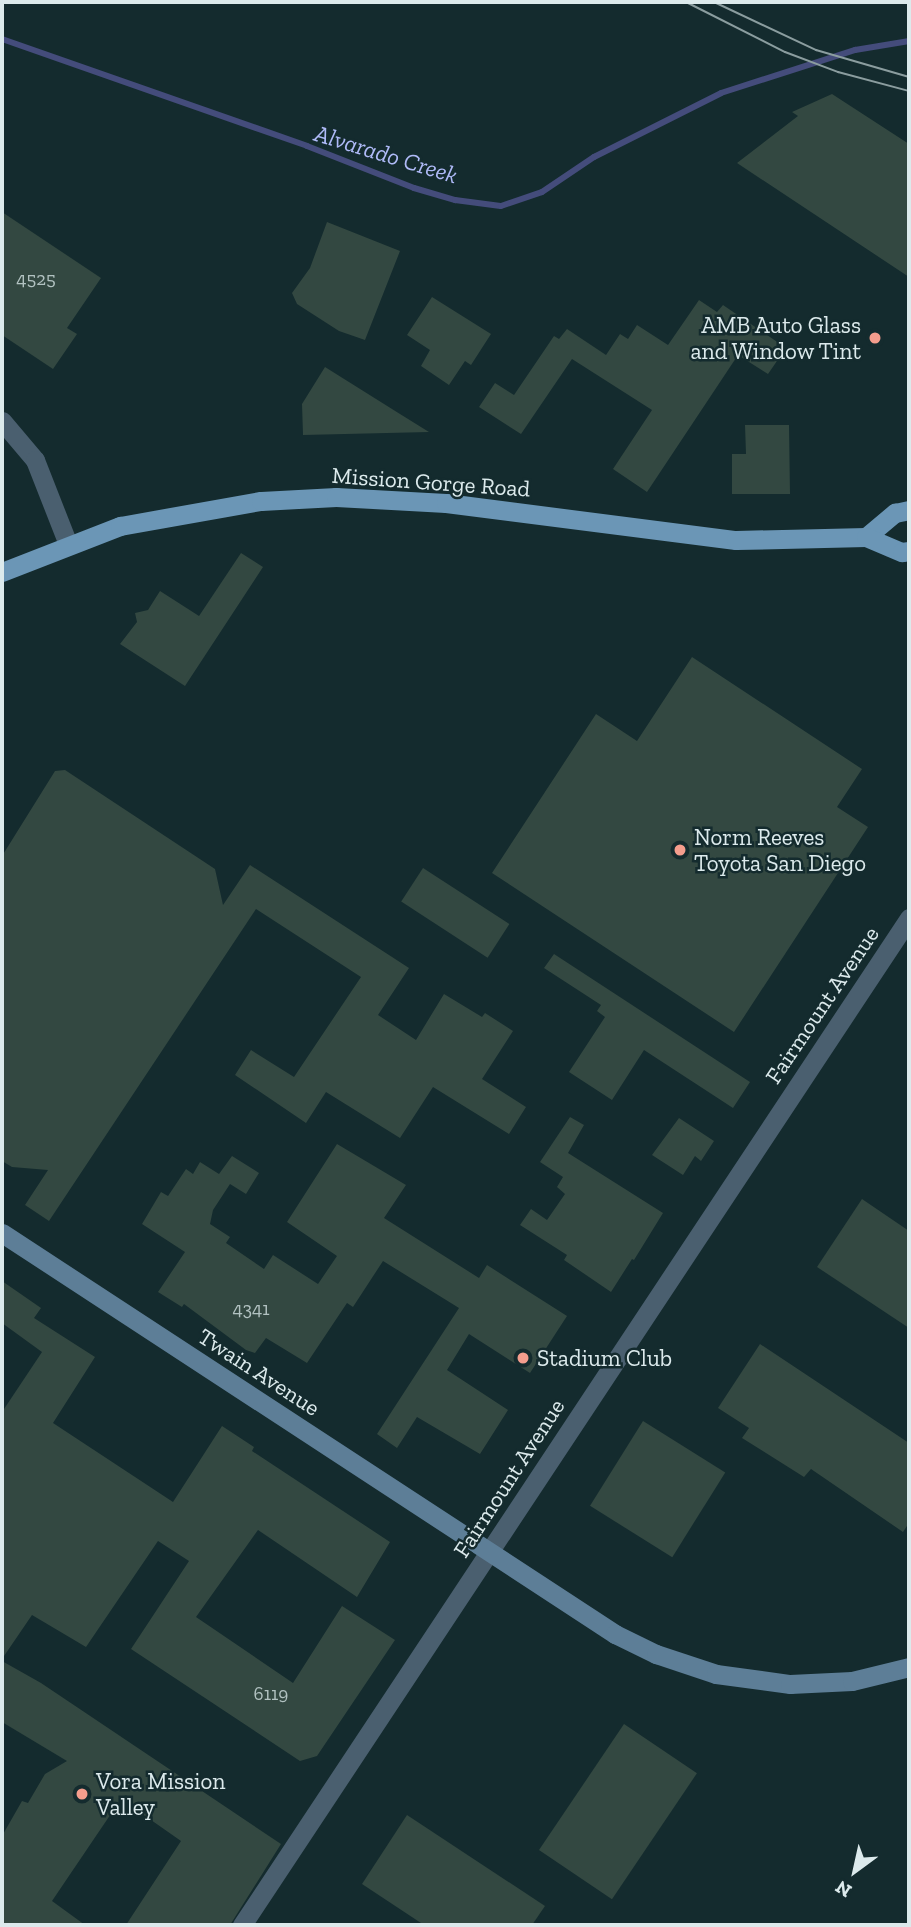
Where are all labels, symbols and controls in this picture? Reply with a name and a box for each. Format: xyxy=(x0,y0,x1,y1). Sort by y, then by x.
water label: Alvarado Creek xyxy=(311,119,461,189)
house number: 4525 xyxy=(16,268,56,290)
place label: AMB Auto Glass and Window Tint xyxy=(689,311,861,365)
marker: AMB Auto Glass and Window Tint xyxy=(867,330,883,346)
street label: Mission Gorge Road xyxy=(331,461,531,503)
place label: Norm Reeves Toyota San Diego xyxy=(694,823,866,877)
marker: Norm Reeves Toyota San Diego xyxy=(672,842,688,858)
street label: Fairmount Avenue xyxy=(759,921,885,1089)
house number: 4341 xyxy=(232,1298,270,1320)
street label: Twain Avenue xyxy=(193,1322,325,1422)
place label: Stadium Club xyxy=(537,1344,672,1372)
marker: Stadium Club xyxy=(515,1350,531,1366)
street label: Fairmount Avenue xyxy=(447,1393,571,1563)
house number: 6119 xyxy=(254,1683,288,1705)
place label: Vora Mission Valley xyxy=(96,1767,225,1821)
marker: Vora Mission Valley xyxy=(74,1786,90,1802)
north arrow xyxy=(820,1836,890,1906)
text: N xyxy=(831,1875,856,1903)

